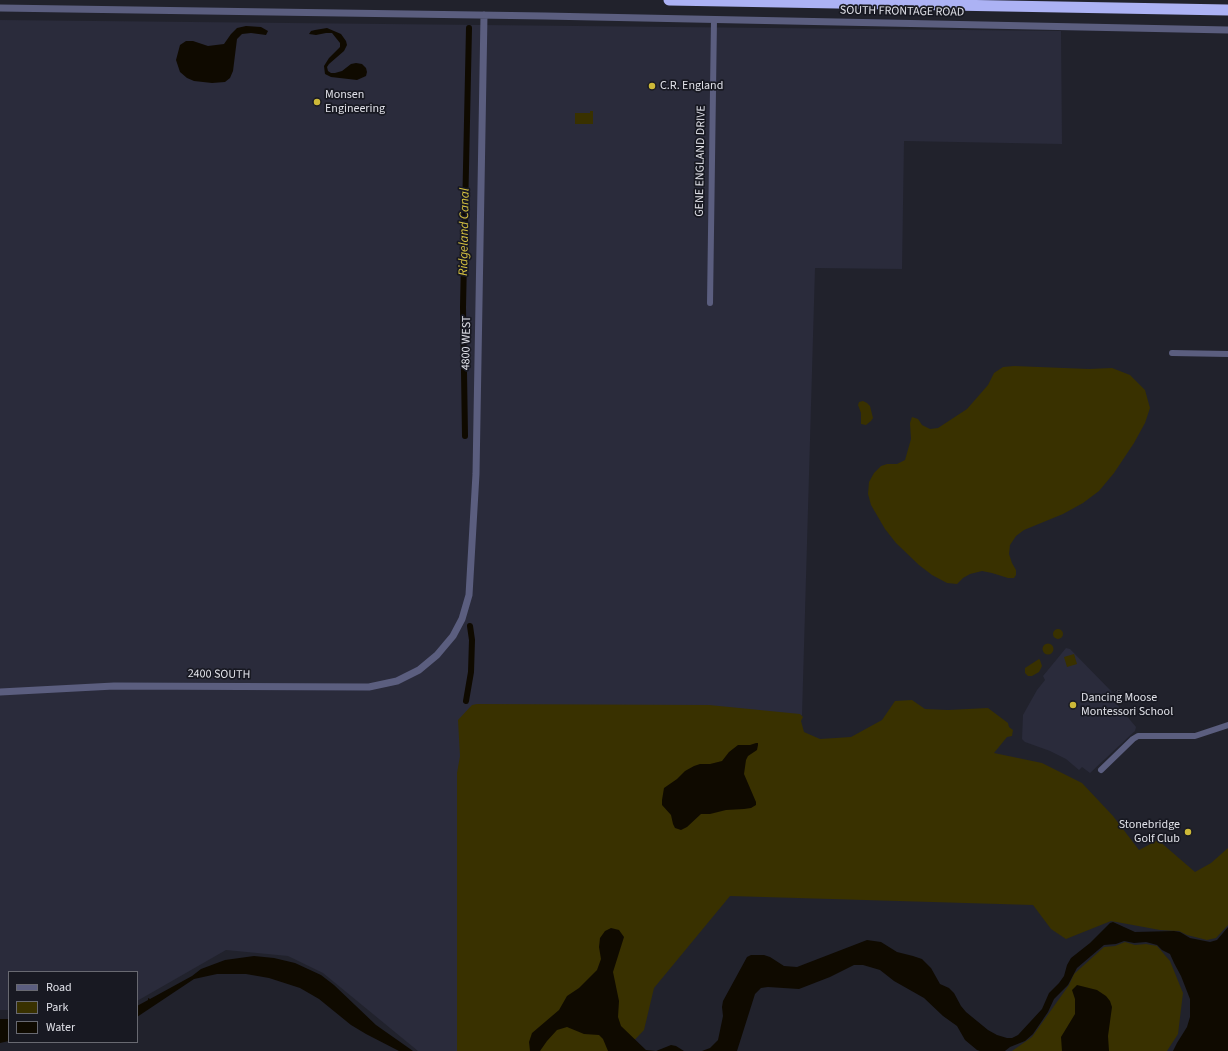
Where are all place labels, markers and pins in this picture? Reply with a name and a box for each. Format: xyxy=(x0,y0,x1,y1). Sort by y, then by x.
place label: C.R. England xyxy=(660,79,723,93)
marker: C.R. England xyxy=(647,81,657,91)
place label: Monsen Engineering xyxy=(325,88,385,116)
marker: Monsen Engineering xyxy=(312,97,322,107)
place label: Dancing Moose Montessori School xyxy=(1081,691,1173,719)
marker: Dancing Moose Montessori School xyxy=(1068,700,1078,710)
place label: Stonebridge Golf Club xyxy=(1119,818,1180,846)
marker: Stonebridge Golf Club xyxy=(1183,827,1193,837)

